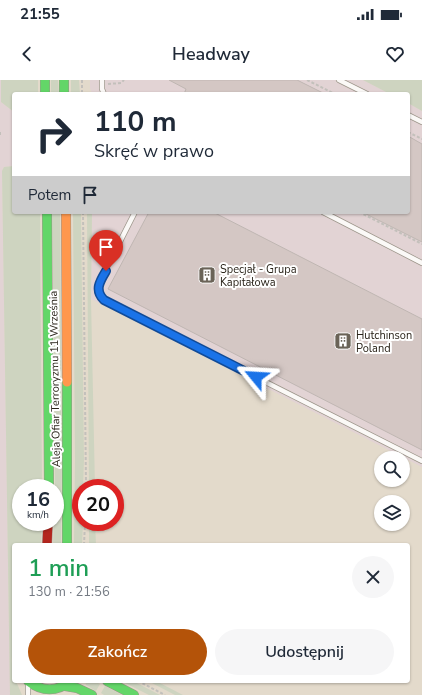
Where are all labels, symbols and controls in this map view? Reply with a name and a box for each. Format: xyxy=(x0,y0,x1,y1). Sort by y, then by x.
text: 21:55 xyxy=(20,4,60,24)
text: Headway xyxy=(172,42,250,66)
icon: back xyxy=(16,43,38,65)
icon: heart xyxy=(384,43,406,65)
text: 110 m xyxy=(94,103,177,141)
icon: right xyxy=(28,108,80,160)
text: Skręć w prawo xyxy=(94,139,214,163)
icon: arrive xyxy=(79,184,101,206)
text: Potem xyxy=(28,185,71,205)
pin xyxy=(89,230,123,271)
icon: arrive xyxy=(95,236,117,258)
place label: Specjał - Grupa Kapitałowa xyxy=(220,262,297,290)
building icon: Specjał - Grupa Kapitałowa xyxy=(197,265,217,285)
street label: Aleja Ofiar Terroryzmu 11 Września xyxy=(46,290,64,467)
place label: Hutchinson Poland xyxy=(356,328,412,356)
building icon: Hutchinson Poland xyxy=(333,331,353,351)
position arrow xyxy=(235,356,277,398)
map controls xyxy=(374,451,410,531)
button: search xyxy=(374,451,410,487)
speed limit sign: 20 xyxy=(72,479,124,531)
text: 16 xyxy=(26,486,50,513)
button: layers xyxy=(374,495,410,531)
text: km/h xyxy=(27,508,49,522)
text: 1 min xyxy=(28,552,89,584)
button: close xyxy=(352,556,394,598)
text: 130 m · 21:56 xyxy=(28,583,110,601)
button: Zakończ xyxy=(28,629,207,675)
button: Udostępnij xyxy=(215,629,394,675)

